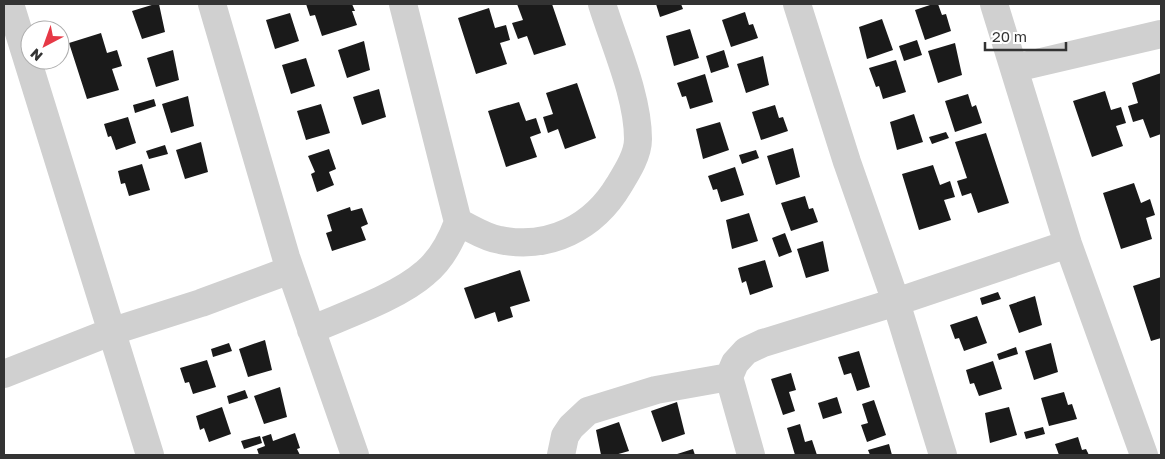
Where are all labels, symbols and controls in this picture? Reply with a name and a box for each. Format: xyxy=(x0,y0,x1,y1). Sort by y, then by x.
north arrow xyxy=(20,20,70,70)
scale bar xyxy=(985,20,1066,52)
text: 20 m xyxy=(992,27,1027,45)
text: N xyxy=(27,45,46,65)

